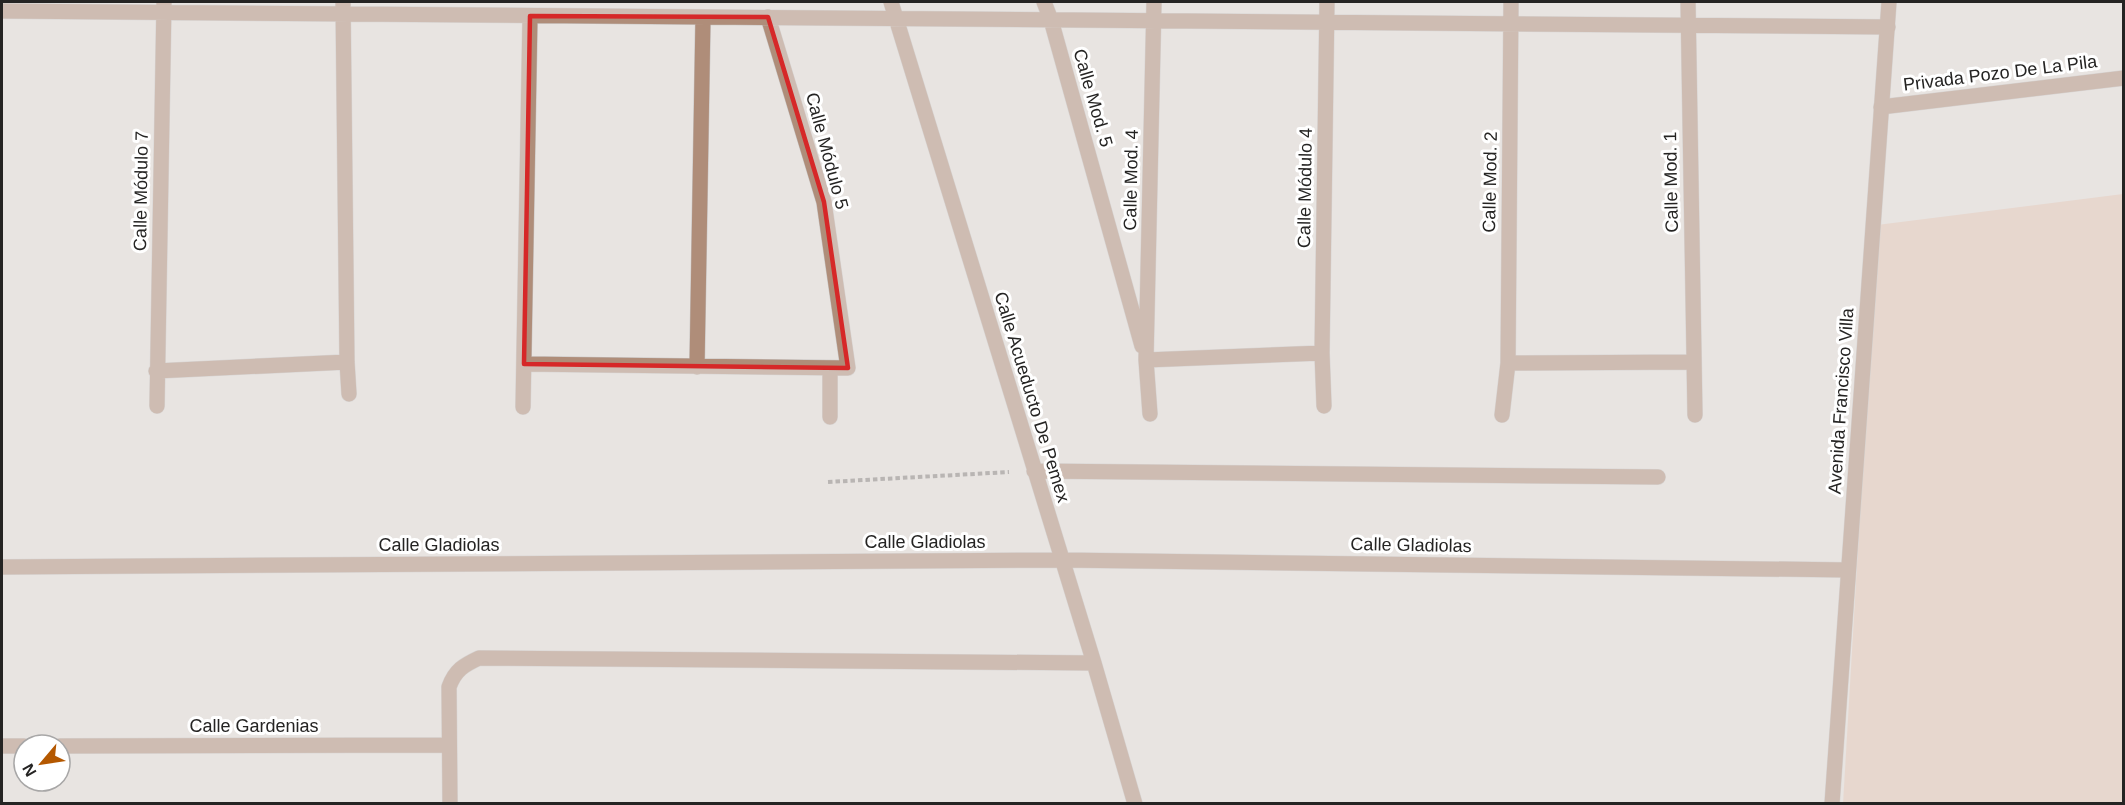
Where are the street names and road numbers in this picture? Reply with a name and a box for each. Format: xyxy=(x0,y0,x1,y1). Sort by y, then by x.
street label: Calle Mod. 5 xyxy=(1069,47,1117,149)
street label: Privada Pozo De La Pila xyxy=(1902,51,2099,95)
street label: Calle Módulo 5 xyxy=(802,90,852,212)
street label: Calle Módulo 4 xyxy=(1294,128,1316,248)
street label: Calle Mod. 4 xyxy=(1120,129,1142,231)
street label: Calle Módulo 7 xyxy=(130,131,152,251)
street label: Calle Mod. 2 xyxy=(1479,131,1501,233)
street label: Calle Mod. 1 xyxy=(1660,131,1682,233)
street label: Calle Acueducto De Pemex xyxy=(990,289,1074,505)
street label: Avenida Francisco Villa xyxy=(1825,306,1858,495)
street label: Calle Gladiolas xyxy=(864,532,986,552)
street label: Calle Gladiolas xyxy=(1350,534,1472,556)
street label: Calle Gladiolas xyxy=(378,535,500,555)
street label: Calle Gardenias xyxy=(189,716,319,736)

